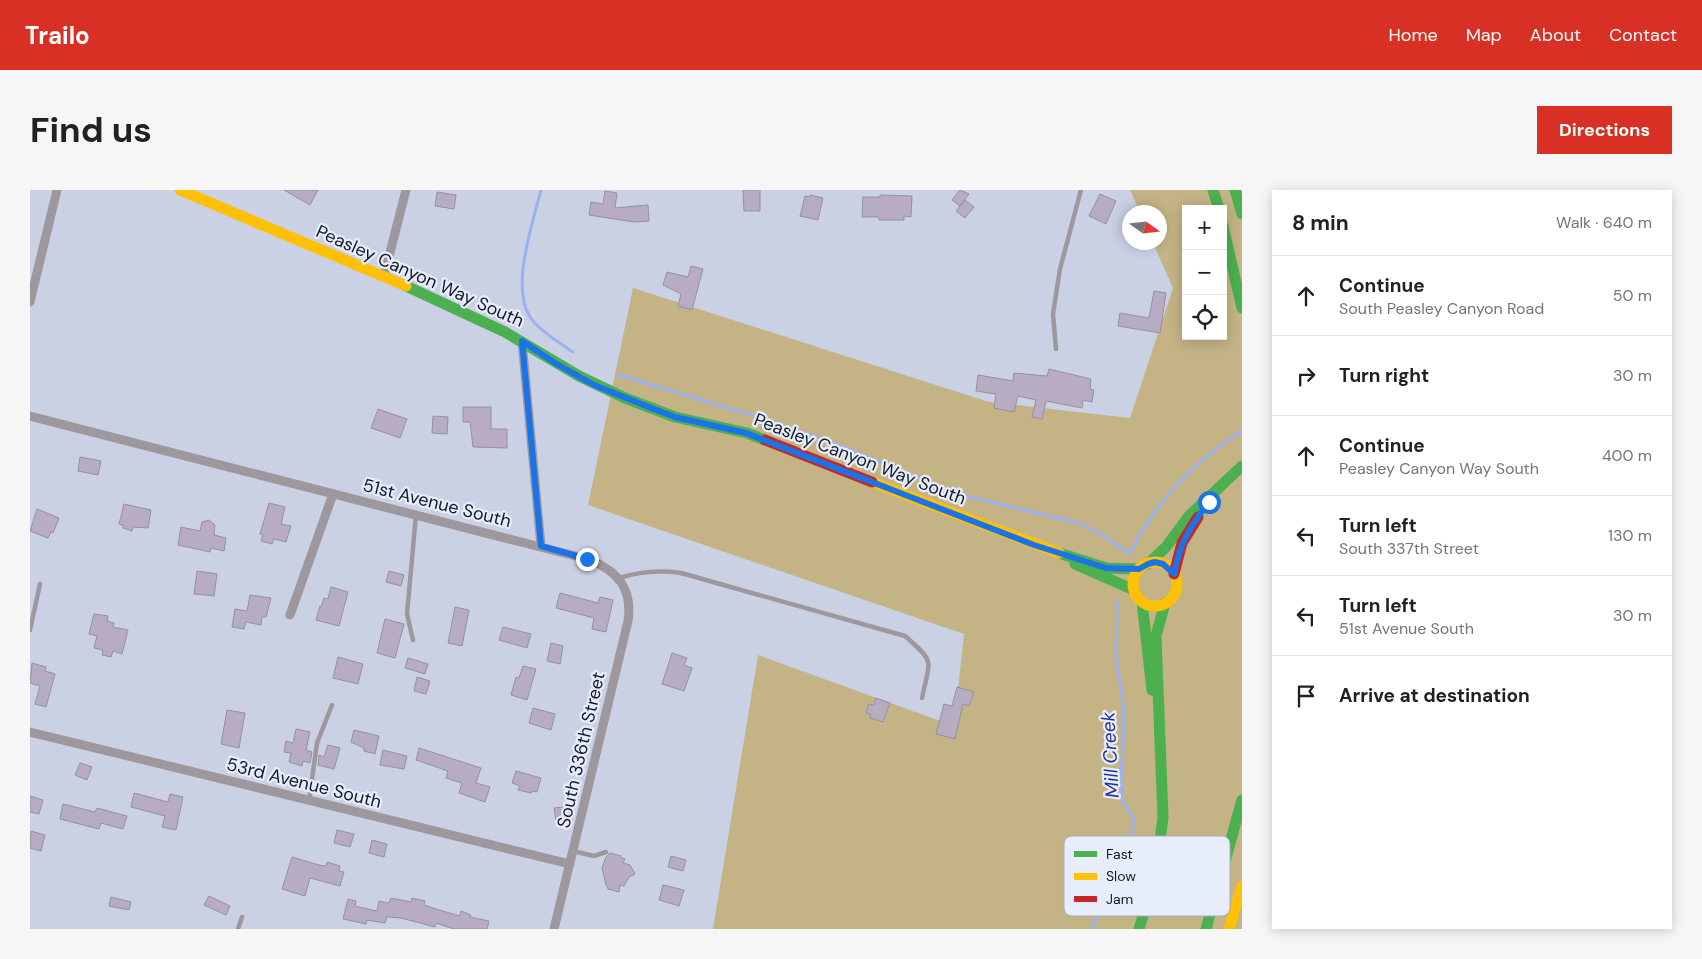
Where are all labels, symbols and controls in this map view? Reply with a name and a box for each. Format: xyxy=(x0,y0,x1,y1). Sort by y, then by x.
text: Trailo xyxy=(25,20,90,51)
text: Home xyxy=(1388,23,1438,47)
text: Map xyxy=(1466,23,1502,47)
text: About xyxy=(1530,23,1581,47)
text: Contact xyxy=(1609,23,1677,47)
button: Directions xyxy=(1537,106,1672,154)
text: Find us xyxy=(30,107,152,153)
north arrow xyxy=(1122,205,1167,250)
map controls xyxy=(1182,205,1227,340)
button: + xyxy=(1182,205,1227,250)
text: 8 min xyxy=(1292,209,1349,237)
text: Walk · 640 m xyxy=(1556,212,1652,233)
street label: Peasley Canyon Way South xyxy=(312,219,528,333)
button: − xyxy=(1182,250,1227,295)
text: Continue xyxy=(1339,273,1425,298)
icon: ahead xyxy=(1292,282,1320,310)
text: 50 m xyxy=(1613,285,1652,306)
button: locate xyxy=(1182,295,1227,340)
text: South Peasley Canyon Road xyxy=(1339,298,1544,319)
icon: right xyxy=(1292,362,1320,390)
text: Turn right xyxy=(1339,363,1429,388)
text: 30 m xyxy=(1613,365,1652,386)
street label: Peasley Canyon Way South xyxy=(751,407,969,511)
text: Continue xyxy=(1339,433,1425,458)
icon: ahead xyxy=(1292,442,1320,470)
text: 400 m xyxy=(1602,445,1652,466)
text: Peasley Canyon Way South xyxy=(1339,458,1539,479)
street label: 51st Avenue South xyxy=(360,473,514,533)
route start xyxy=(1198,491,1221,514)
text: Turn left xyxy=(1339,513,1417,538)
icon: left xyxy=(1292,522,1320,550)
text: 130 m xyxy=(1608,525,1652,546)
text: South 337th Street xyxy=(1339,538,1479,559)
route end xyxy=(576,548,599,571)
text: Turn left xyxy=(1339,593,1417,618)
icon: left xyxy=(1292,602,1320,630)
text: 30 m xyxy=(1613,605,1652,626)
text: 51st Avenue South xyxy=(1339,618,1474,639)
street label: South 336th Street xyxy=(551,670,611,830)
icon: arrive xyxy=(1292,682,1320,710)
text: Arrive at destination xyxy=(1339,683,1530,708)
water label: Mill Creek xyxy=(1095,711,1125,799)
street label: 53rd Avenue South xyxy=(224,752,384,814)
legend xyxy=(1064,836,1230,916)
text: Fast xyxy=(1106,845,1133,863)
text: Slow xyxy=(1106,867,1136,885)
text: Jam xyxy=(1106,890,1133,908)

